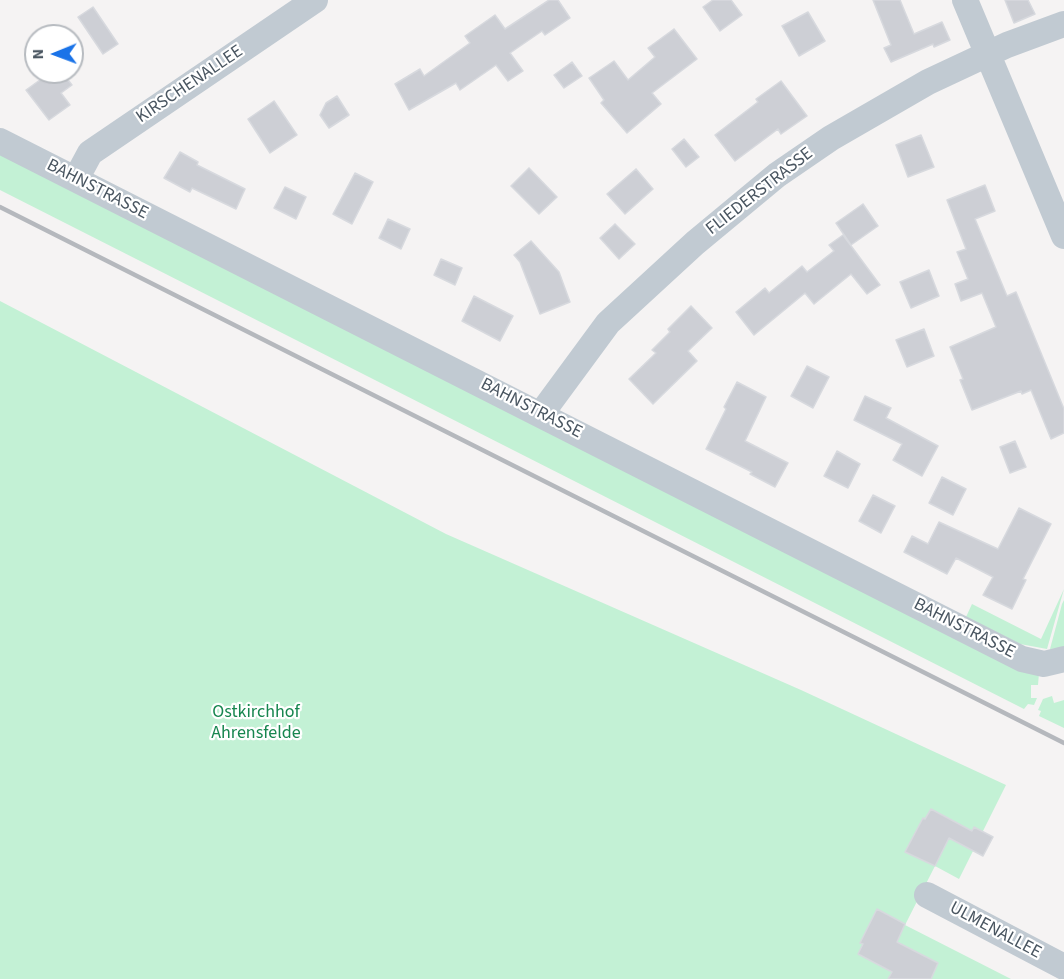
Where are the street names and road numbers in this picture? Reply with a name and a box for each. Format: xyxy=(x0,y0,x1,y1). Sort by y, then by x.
street label: KIRSCHENALLEE xyxy=(132,41,248,129)
street label: FLIEDERSTRASSE xyxy=(702,144,818,240)
street label: BAHNSTRASSE xyxy=(43,155,151,225)
street label: BAHNSTRASSE xyxy=(477,374,585,444)
street label: BAHNSTRASSE xyxy=(910,594,1018,664)
street label: ULMENALLEE xyxy=(945,898,1045,964)

